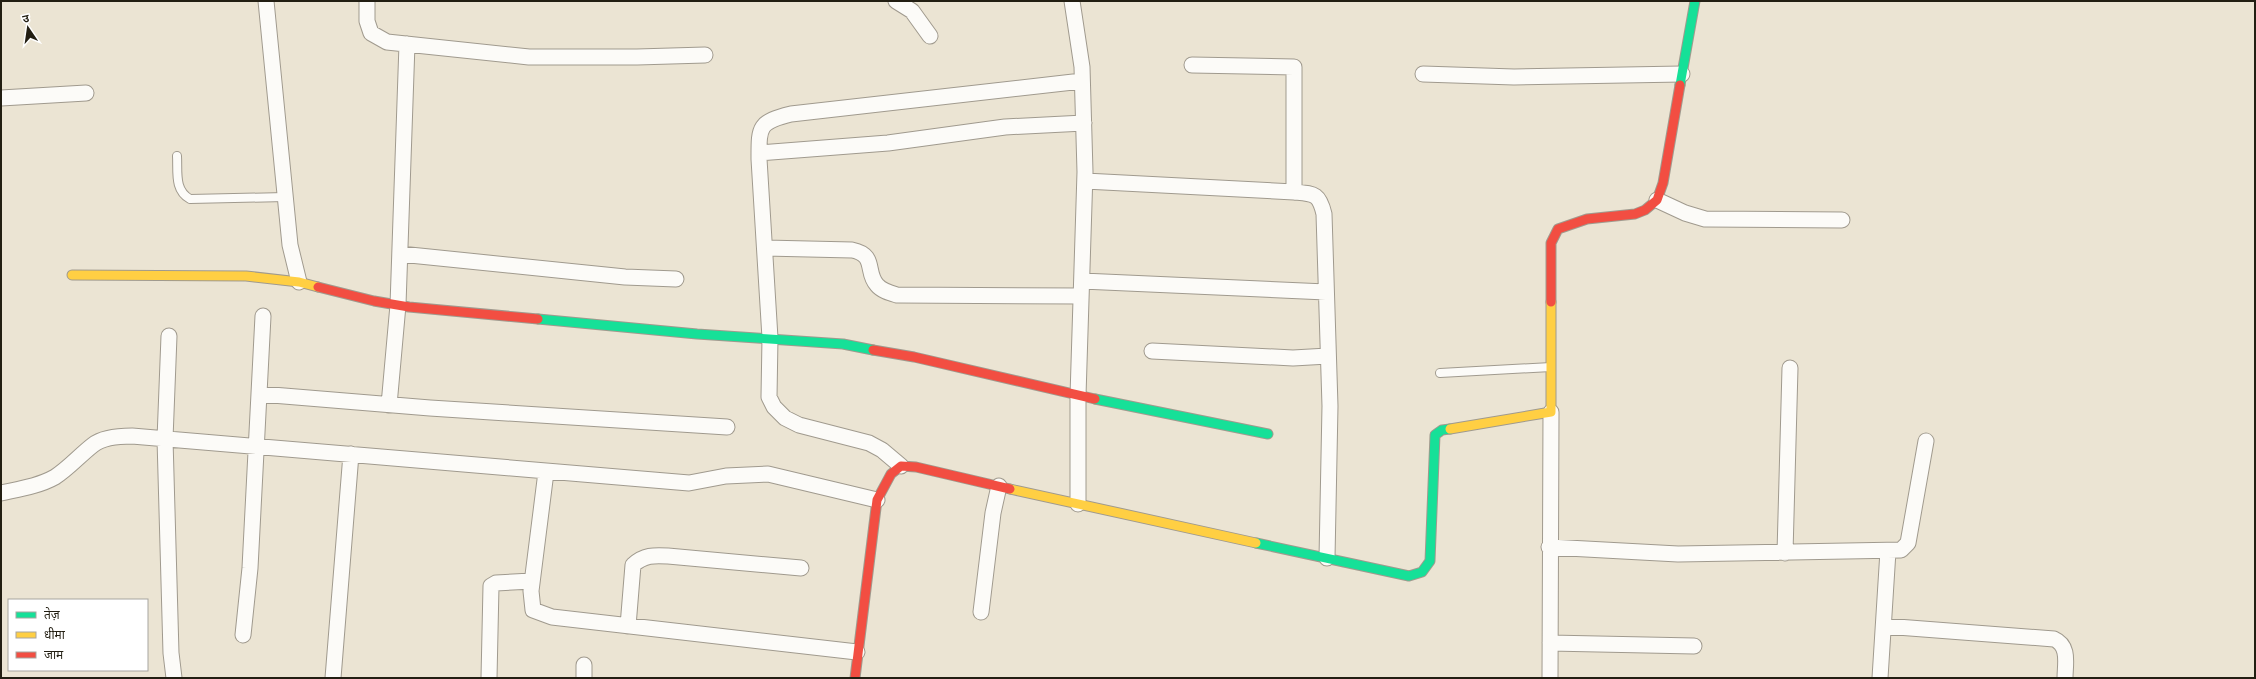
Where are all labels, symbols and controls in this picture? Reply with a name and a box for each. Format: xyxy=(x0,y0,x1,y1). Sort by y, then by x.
north arrow xyxy=(8,8,48,48)
text: उ xyxy=(21,11,31,25)
legend xyxy=(8,599,148,671)
text: तेज़ xyxy=(44,607,61,621)
text: धीमा xyxy=(44,627,66,641)
text: जाम xyxy=(44,647,64,661)

